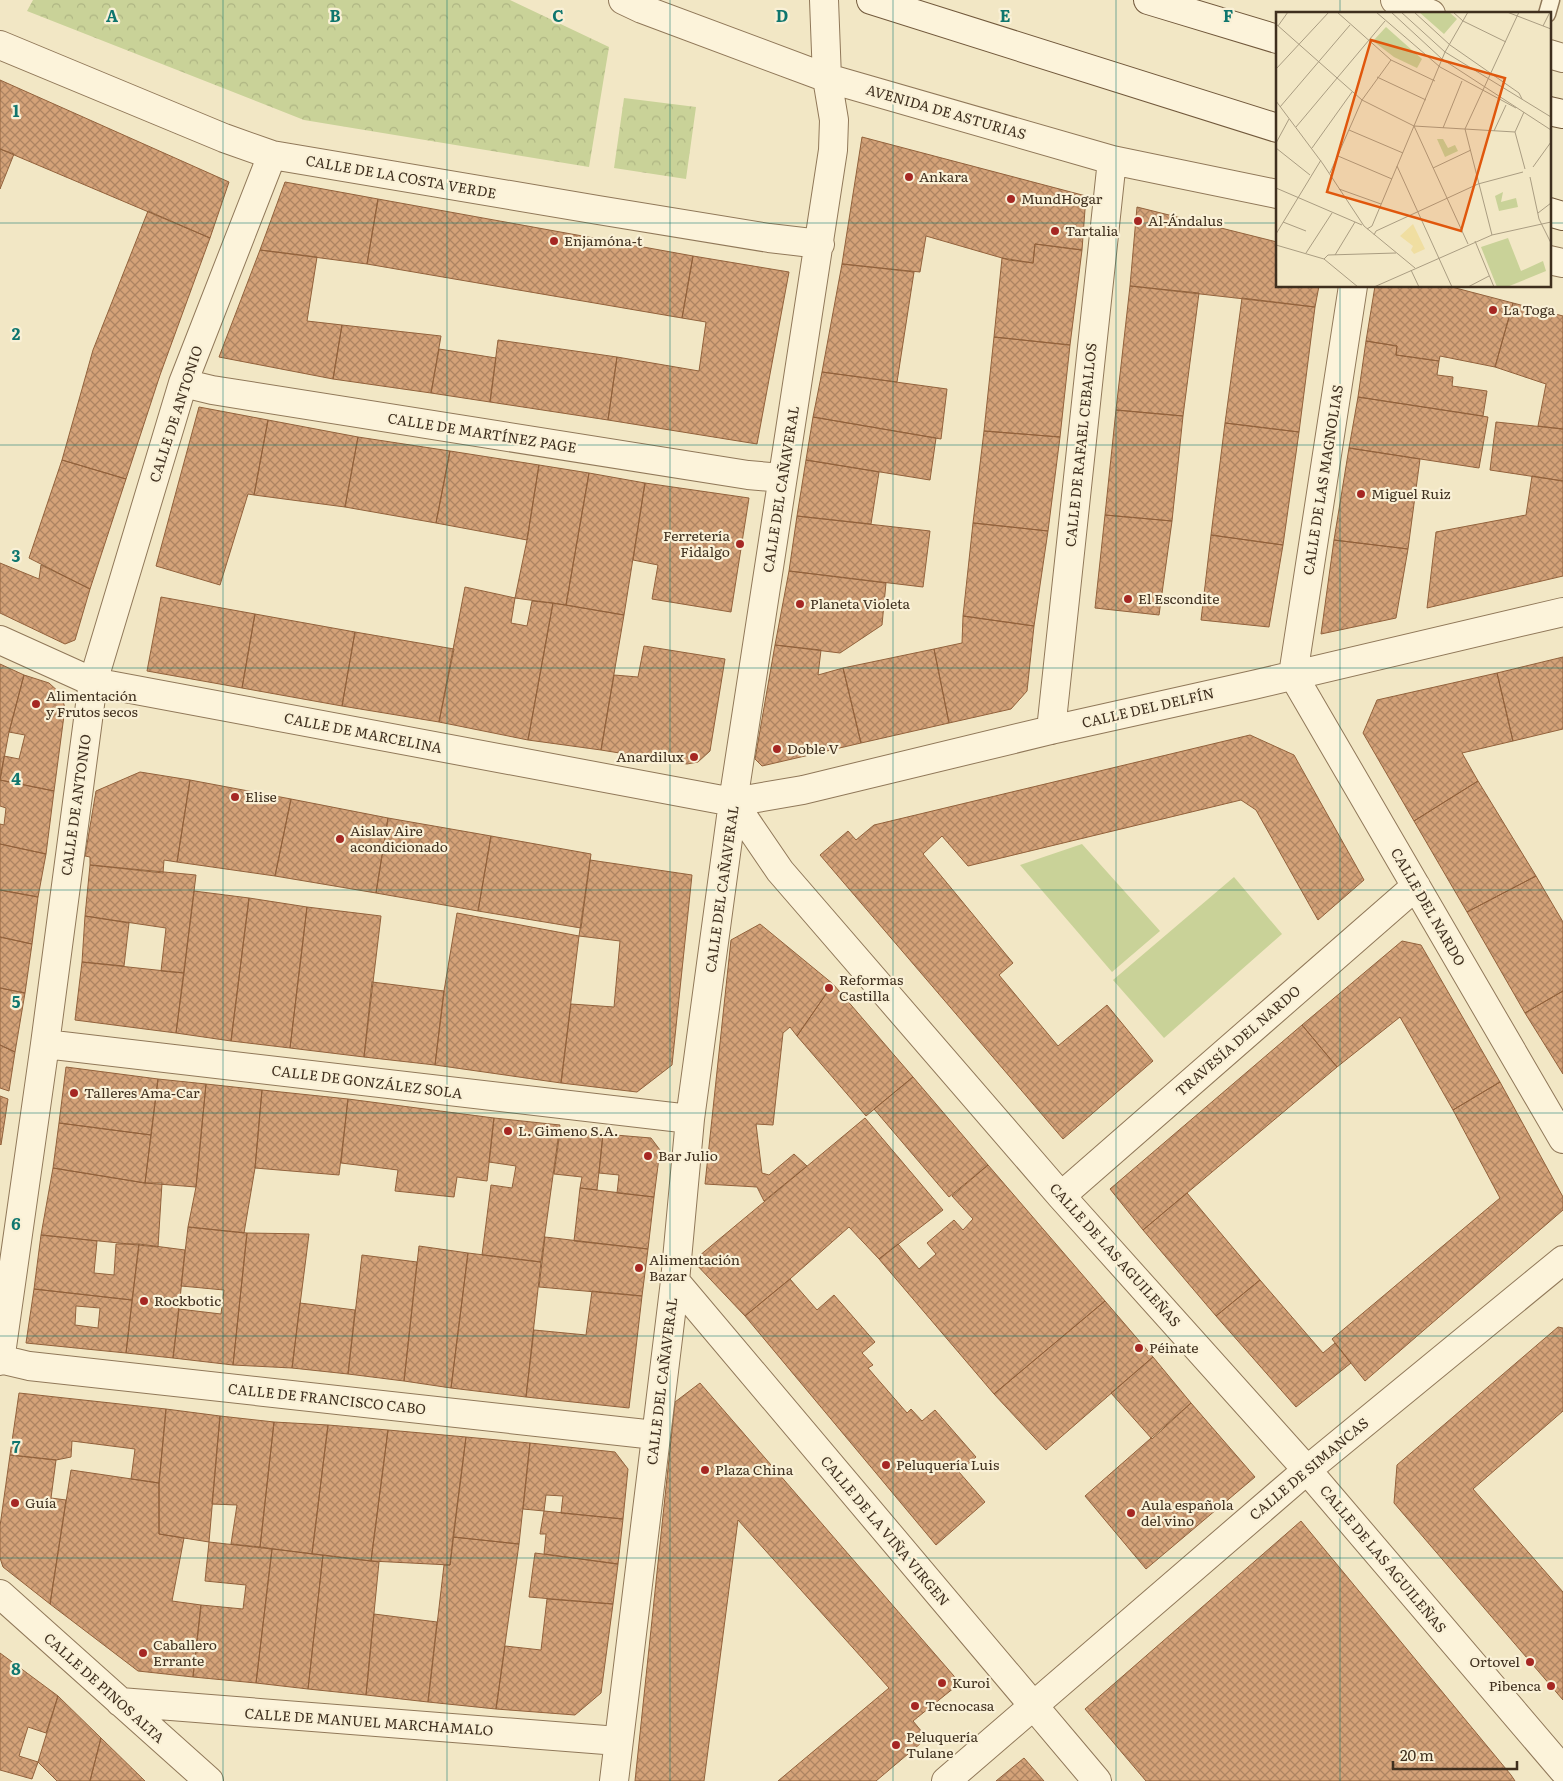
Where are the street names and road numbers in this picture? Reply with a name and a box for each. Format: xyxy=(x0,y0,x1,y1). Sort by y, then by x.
street label: AVENIDA DE ASTURIAS xyxy=(864,79,1029,143)
street label: CALLE DE LA COSTA VERDE xyxy=(304,149,498,203)
street label: CALLE DE RAFAEL CEBALLOS xyxy=(1059,342,1101,548)
street label: CALLE DE ANTONIO xyxy=(143,343,207,485)
street label: CALLE DE LAS MAGNOLIAS xyxy=(1297,383,1347,576)
street label: CALLE DEL CAÑAVERAL xyxy=(757,404,803,574)
street label: CALLE DE MARTÍNEZ PAGE xyxy=(386,407,578,457)
street label: CALLE DEL DELFÍN xyxy=(1080,682,1216,732)
street label: CALLE DE MARCELINA xyxy=(283,707,445,757)
street label: CALLE DE ANTONIO xyxy=(55,733,95,877)
street label: CALLE DEL CAÑAVERAL xyxy=(699,804,743,974)
street label: CALLE DEL NARDO xyxy=(1387,844,1471,969)
street label: TRAVESÍA DEL NARDO xyxy=(1170,980,1304,1100)
street label: CALLE DE GONZÁLEZ SOLA xyxy=(271,1059,464,1103)
street label: CALLE DE LAS AGUILEÑAS xyxy=(1046,1178,1186,1331)
street label: CALLE DEL CAÑAVERAL xyxy=(641,1296,681,1466)
street label: CALLE DE FRANCISCO CABO xyxy=(227,1378,427,1418)
street label: CALLE DE SIMANCAS xyxy=(1244,1412,1372,1524)
street label: CALLE DE LA VIÑA VIRGEN xyxy=(817,1451,955,1610)
street label: CALLE DE LAS AGUILEÑAS xyxy=(1316,1480,1452,1637)
street label: CALLE DE PINOS ALTA xyxy=(40,1628,170,1747)
street label: CALLE DE MANUEL MARCHAMALO xyxy=(244,1702,494,1740)

